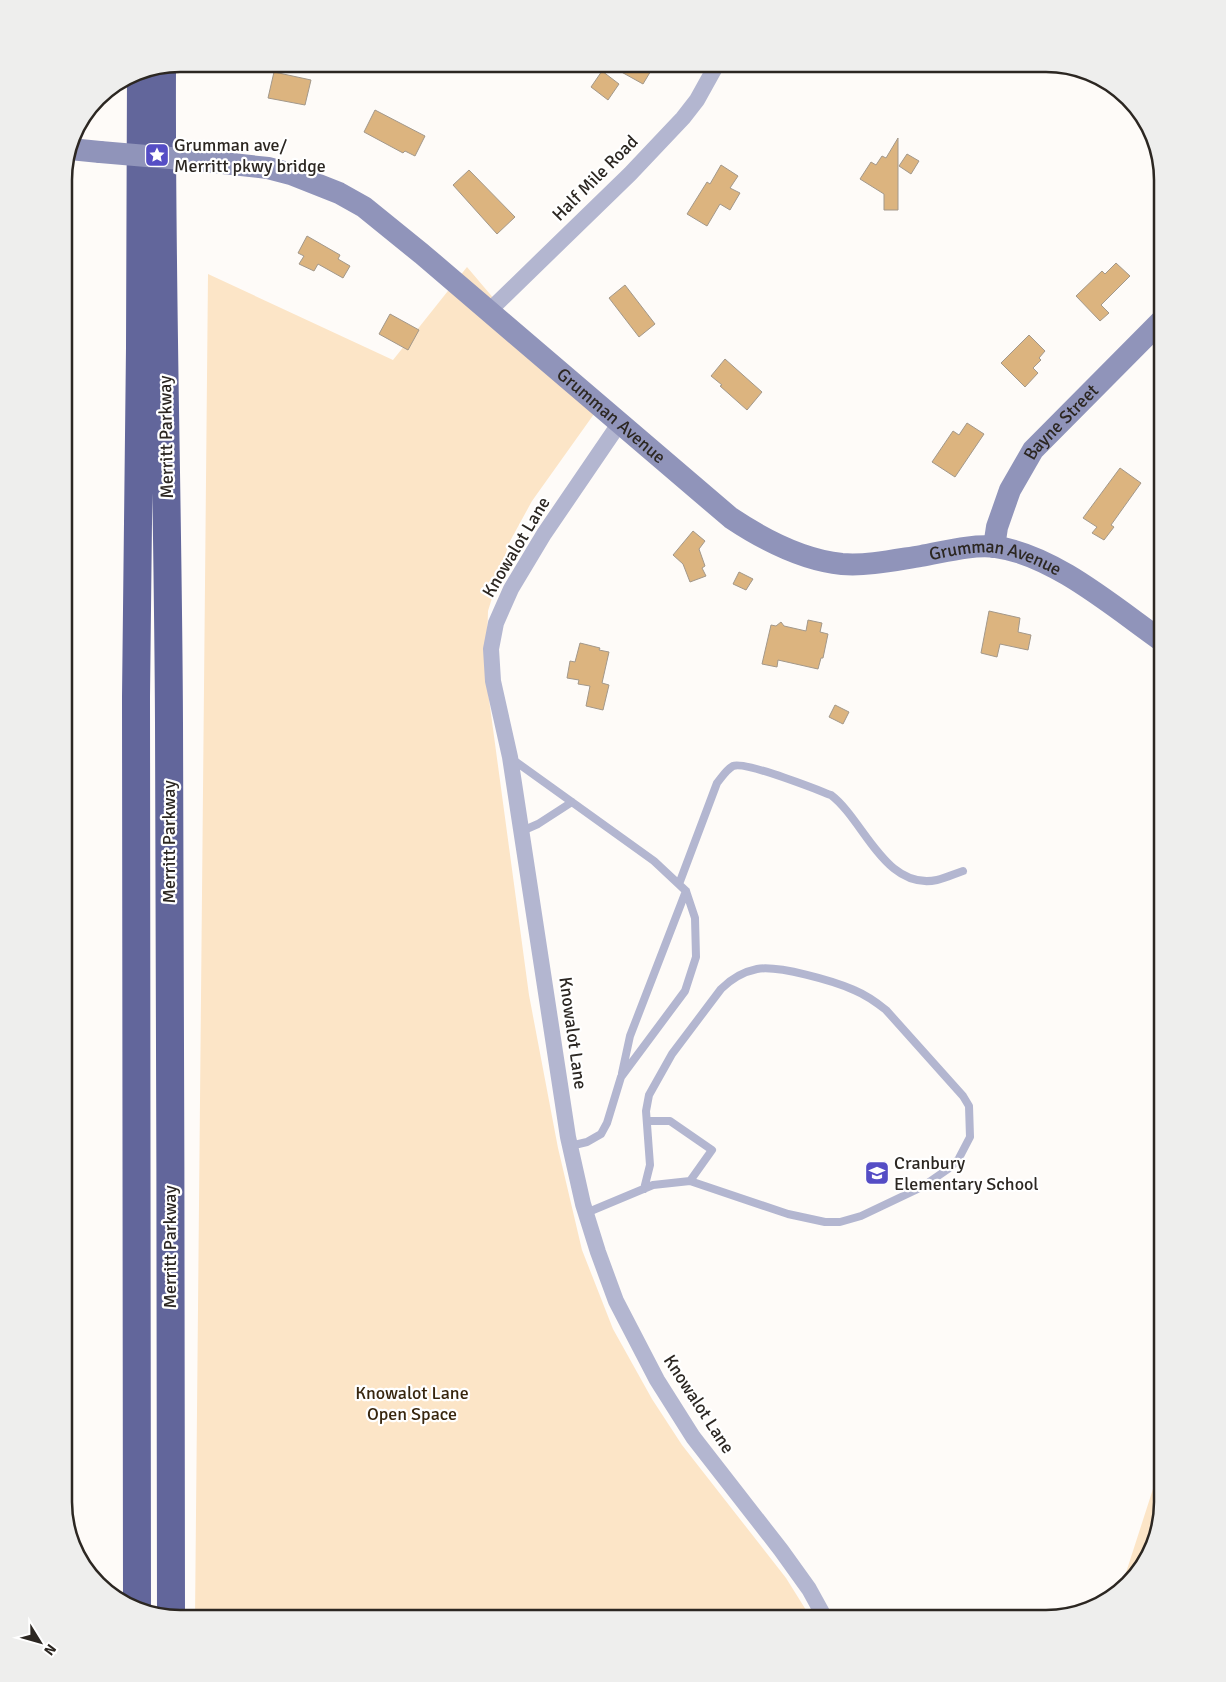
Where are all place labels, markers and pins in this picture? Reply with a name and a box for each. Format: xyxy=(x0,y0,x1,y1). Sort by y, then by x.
place label: Grumman ave/ Merritt pkwy bridge xyxy=(174,134,326,177)
place icon: Grumman ave/ Merritt pkwy bridge xyxy=(144,142,170,168)
place label: Cranbury Elementary School xyxy=(894,1152,1039,1195)
school or university icon: Cranbury Elementary School xyxy=(864,1160,890,1186)

